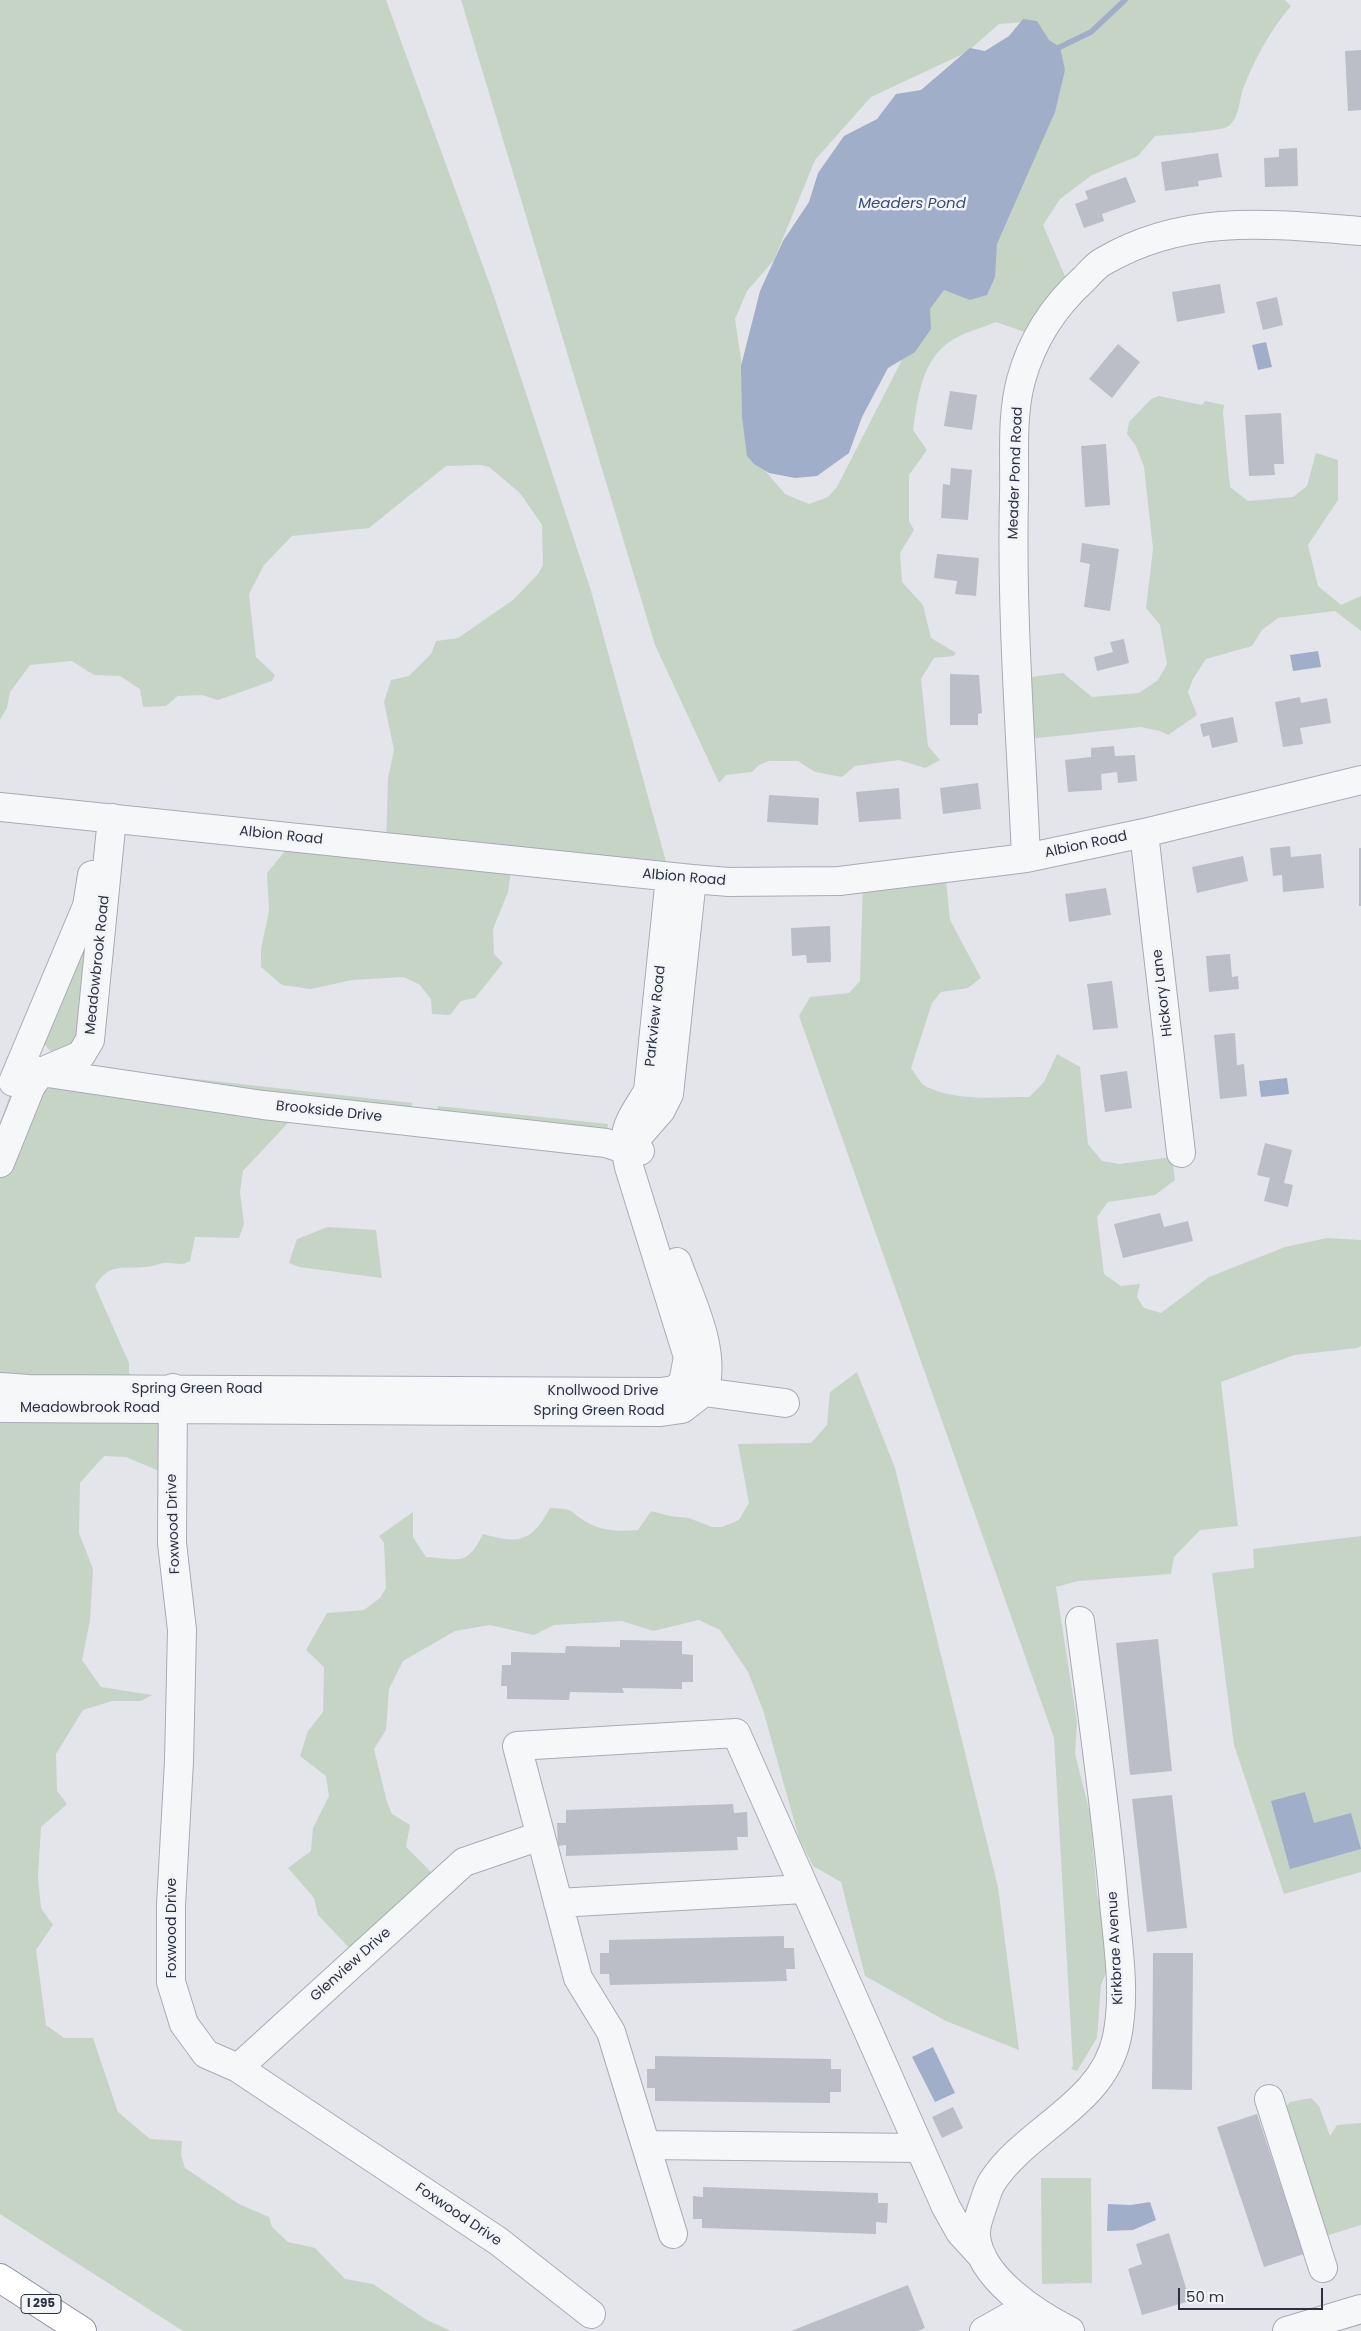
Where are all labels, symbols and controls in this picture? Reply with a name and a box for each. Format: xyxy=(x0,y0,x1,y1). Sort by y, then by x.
water label: Meaders Pond xyxy=(858,195,966,213)
street label: Meader Pond Road xyxy=(1005,406,1027,540)
street label: Albion Road xyxy=(238,823,324,849)
street label: Albion Road xyxy=(1043,828,1129,862)
street label: Albion Road xyxy=(642,866,726,890)
street label: Meadowbrook Road xyxy=(82,894,114,1036)
street label: Hickory Lane xyxy=(1149,948,1177,1038)
street label: Parkview Road xyxy=(642,965,670,1067)
street label: Brookside Drive xyxy=(275,1098,383,1126)
street label: Spring Green Road xyxy=(131,1381,263,1397)
street label: Knollwood Drive xyxy=(548,1383,658,1399)
street label: Meadowbrook Road xyxy=(20,1400,160,1416)
street label: Spring Green Road xyxy=(533,1403,665,1419)
street label: Foxwood Drive xyxy=(164,1474,184,1574)
street label: Foxwood Drive xyxy=(164,1878,180,1978)
street label: Kirkbrae Avenue xyxy=(1105,1891,1127,2005)
street label: Glenview Drive xyxy=(307,1925,395,2005)
street label: Foxwood Drive xyxy=(412,2180,504,2250)
scale bar xyxy=(1181,2278,1326,2310)
text: 50 m xyxy=(1186,2286,1224,2307)
road number: I 295 xyxy=(21,2294,61,2314)

